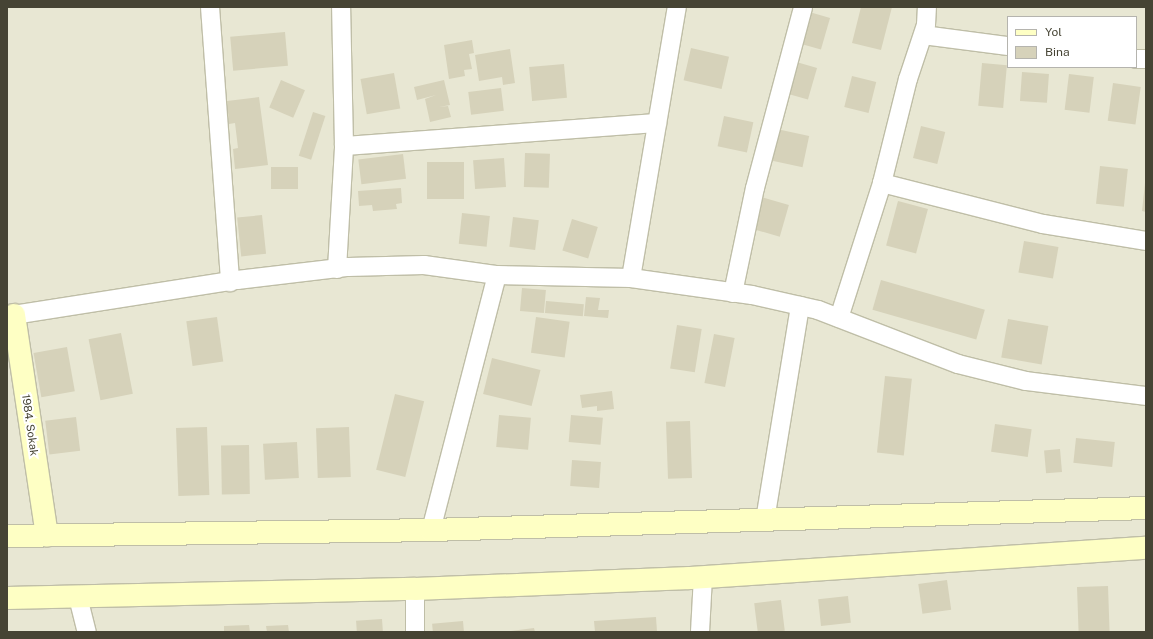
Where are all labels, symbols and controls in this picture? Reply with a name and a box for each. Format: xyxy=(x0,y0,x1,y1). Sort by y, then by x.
legend xyxy=(1007,16,1137,68)
text: Yol xyxy=(1045,25,1062,39)
text: Bina xyxy=(1045,45,1070,59)
street label: 1984. Sokak xyxy=(19,393,41,457)

